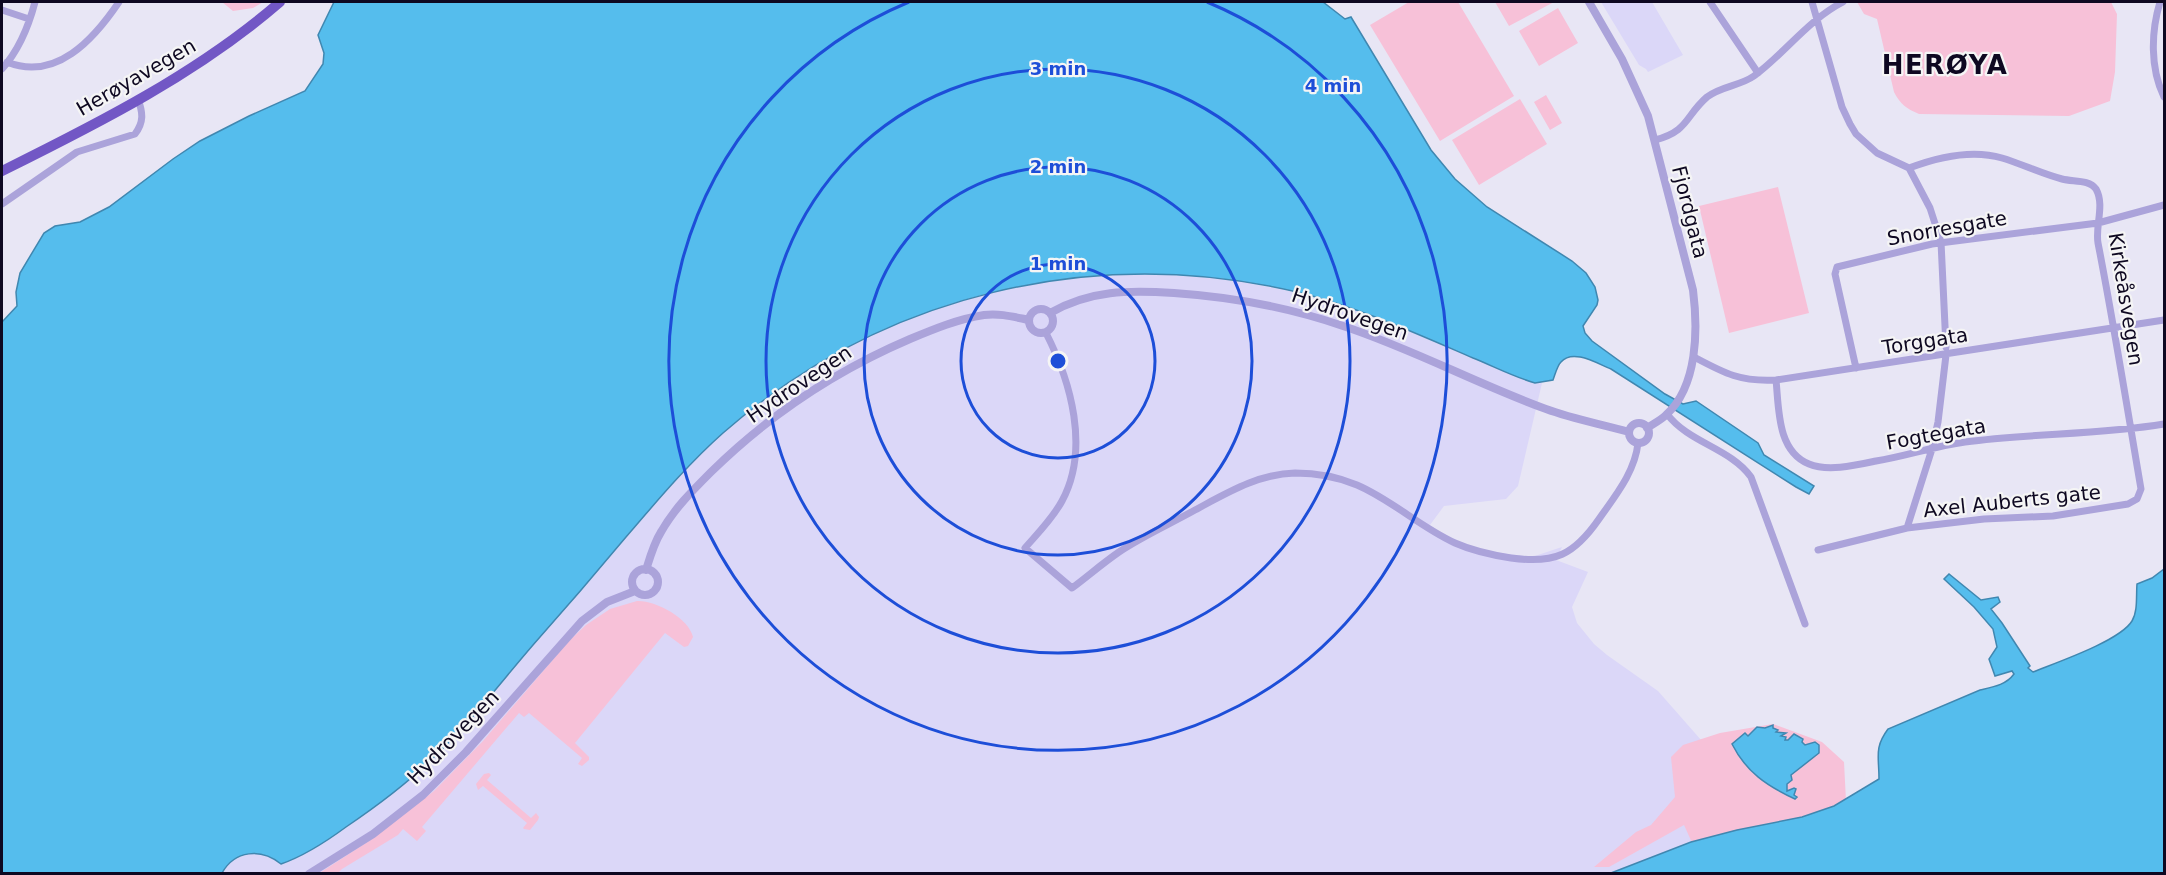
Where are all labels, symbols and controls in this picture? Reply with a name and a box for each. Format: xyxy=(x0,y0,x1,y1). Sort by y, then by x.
street label: Herøyavegen xyxy=(72,33,200,121)
district label: HERØYA xyxy=(1882,50,2008,80)
text: 3 min xyxy=(1030,58,1086,79)
text: 4 min xyxy=(1305,75,1361,96)
text: 2 min xyxy=(1030,156,1086,177)
street label: Fjordgata xyxy=(1667,163,1713,261)
street label: Snorresgate xyxy=(1885,206,2009,250)
street label: Kirkeåsvegen xyxy=(2104,231,2148,367)
text: 1 min xyxy=(1030,253,1086,274)
street label: Hydrovegen xyxy=(1289,283,1411,345)
street label: Torggata xyxy=(1879,322,1970,360)
street label: Hydrovegen xyxy=(742,340,856,428)
centre of rings xyxy=(1048,351,1068,371)
street label: Fogtegata xyxy=(1884,413,1988,455)
street label: Axel Auberts gate xyxy=(1922,480,2102,522)
street label: Hydrovegen xyxy=(402,685,504,789)

